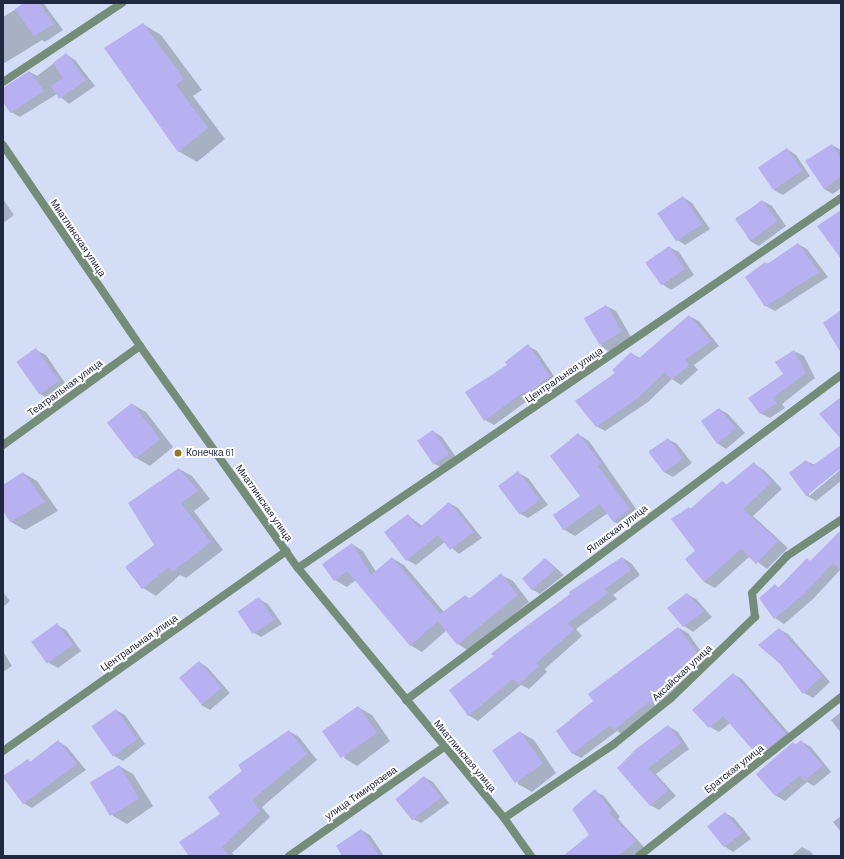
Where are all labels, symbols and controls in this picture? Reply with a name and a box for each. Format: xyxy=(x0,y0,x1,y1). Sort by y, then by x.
street label: Миатлинская улица xyxy=(48,197,108,279)
street label: Центральная улица xyxy=(523,345,605,405)
street label: Театральная улица xyxy=(25,357,105,419)
place label: Конечка 61 xyxy=(186,447,234,459)
marker: Конечка 61 xyxy=(173,448,183,458)
street label: Миатлинская улица xyxy=(233,462,295,544)
street label: Ялакская улица xyxy=(584,502,650,556)
street label: Центральная улица xyxy=(98,612,180,674)
street label: Аксайская улица xyxy=(650,642,714,704)
street label: Миатлинская улица xyxy=(431,717,499,795)
street label: Братская улица xyxy=(702,742,766,796)
street label: улица Тимирязева xyxy=(323,764,399,822)

